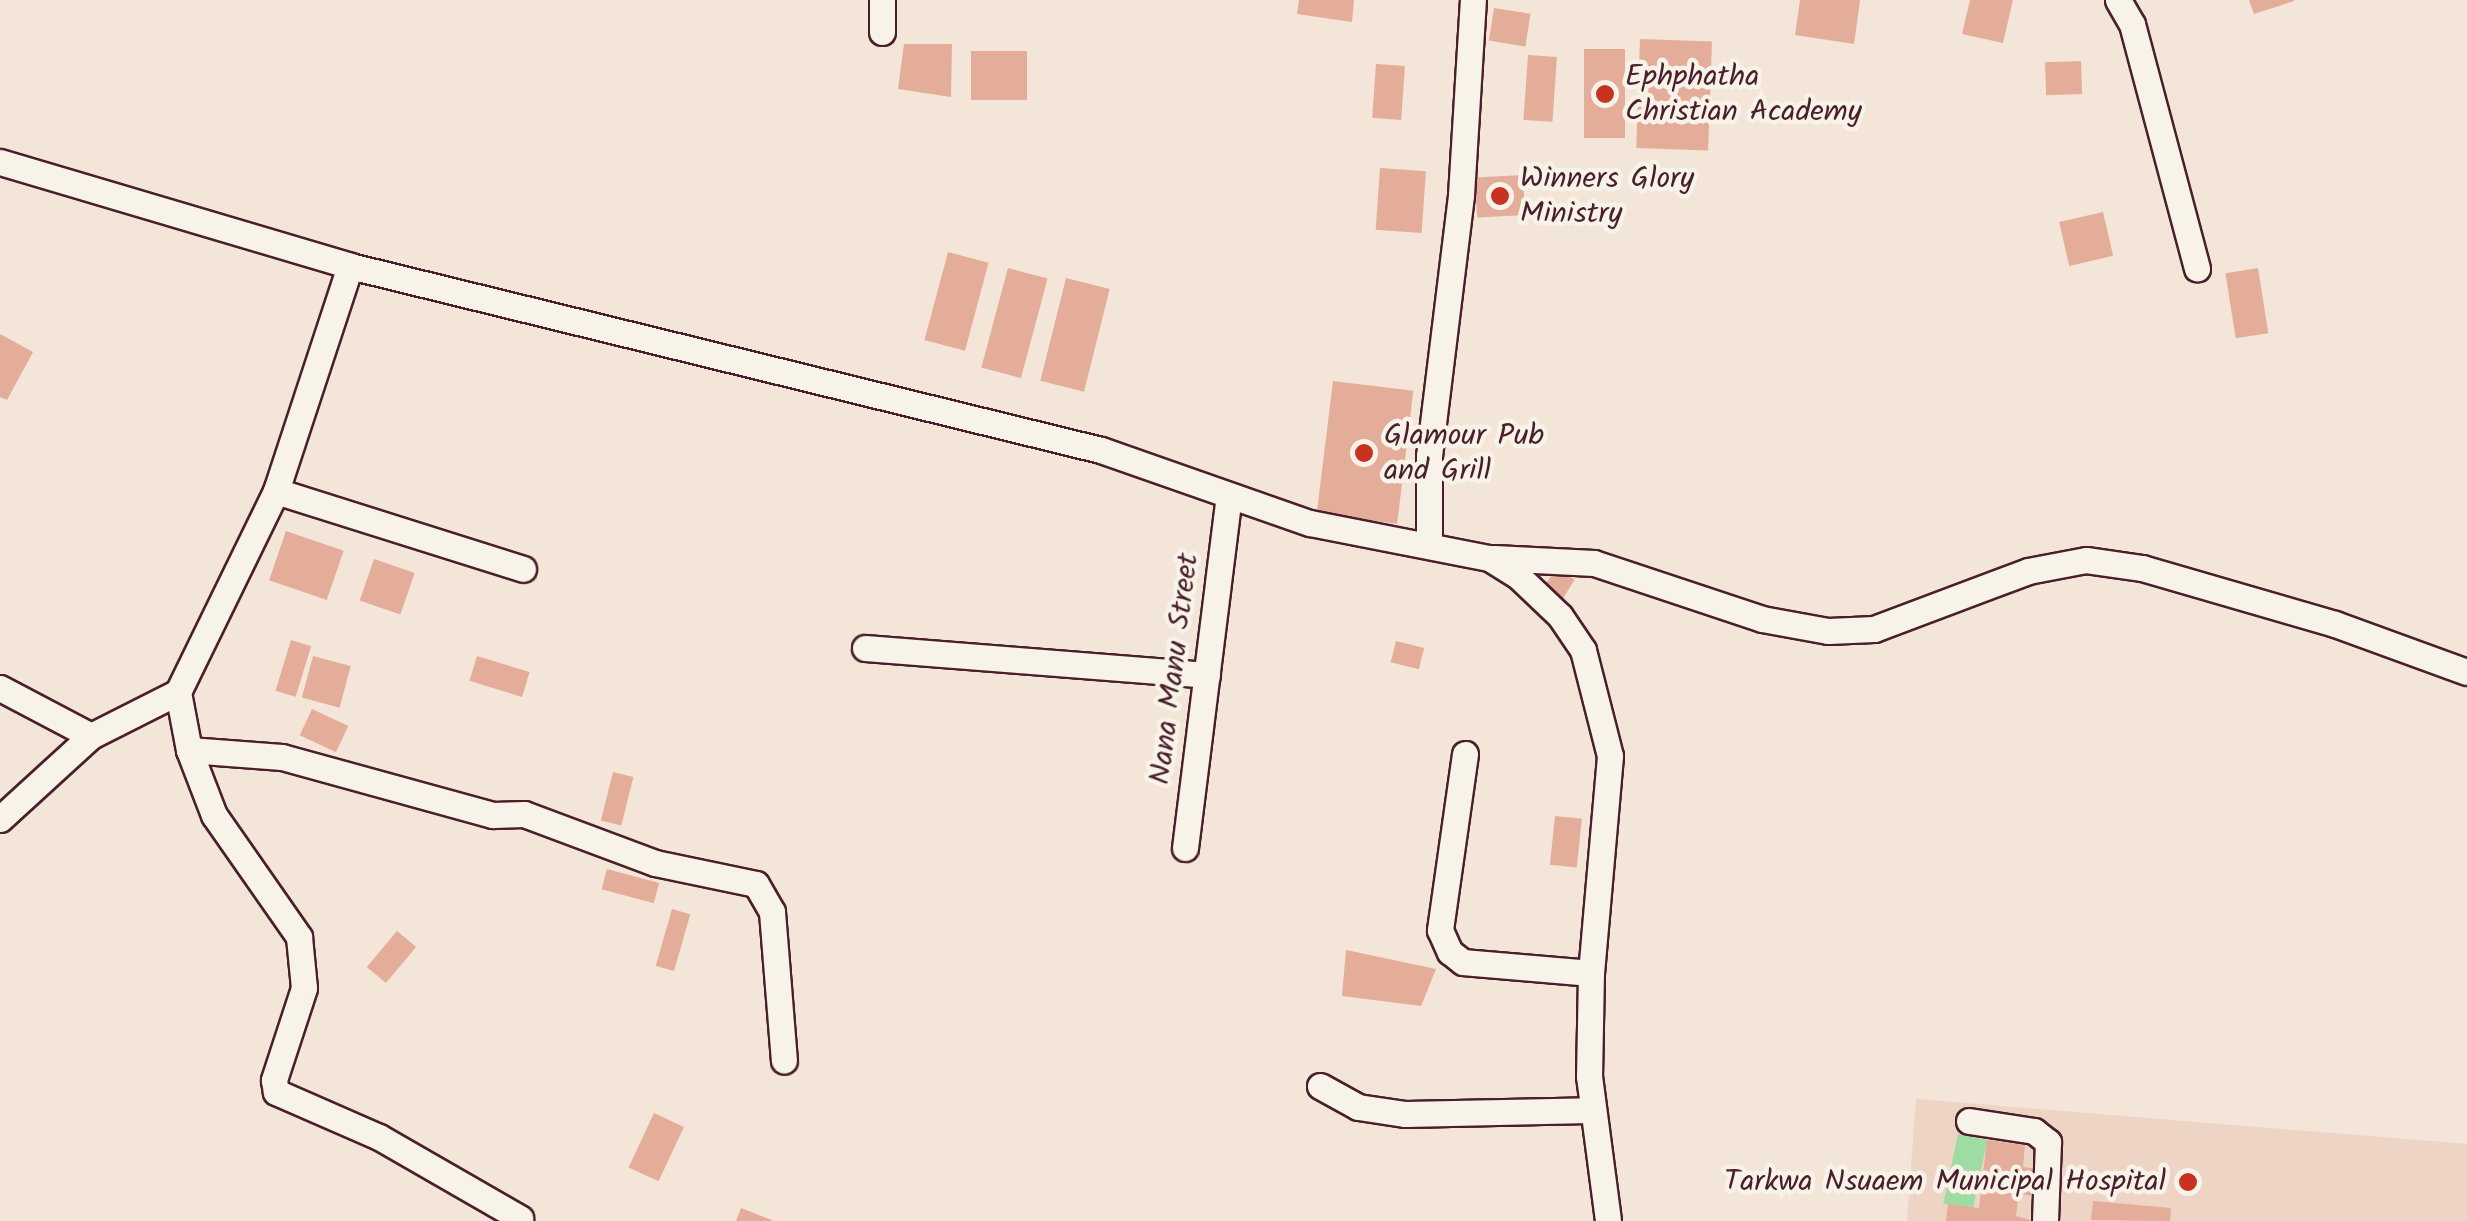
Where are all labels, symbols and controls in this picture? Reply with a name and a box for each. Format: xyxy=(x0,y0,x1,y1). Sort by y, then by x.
place label: Ephphatha Christian Academy xyxy=(1625,59,1862,130)
marker: Ephphatha Christian Academy xyxy=(1594,83,1616,105)
place label: Winners Glory Ministry xyxy=(1520,161,1694,232)
marker: Winners Glory Ministry xyxy=(1489,185,1511,207)
place label: Glamour Pub and Grill xyxy=(1384,418,1544,488)
marker: Glamour Pub and Grill xyxy=(1353,442,1375,464)
street label: Nana Manu Street xyxy=(1143,551,1207,787)
place label: Tarkwa Nsuaem Municipal Hospital xyxy=(1724,1164,2166,1200)
marker: Tarkwa Nsuaem Municipal Hospital xyxy=(2175,1169,2201,1195)

